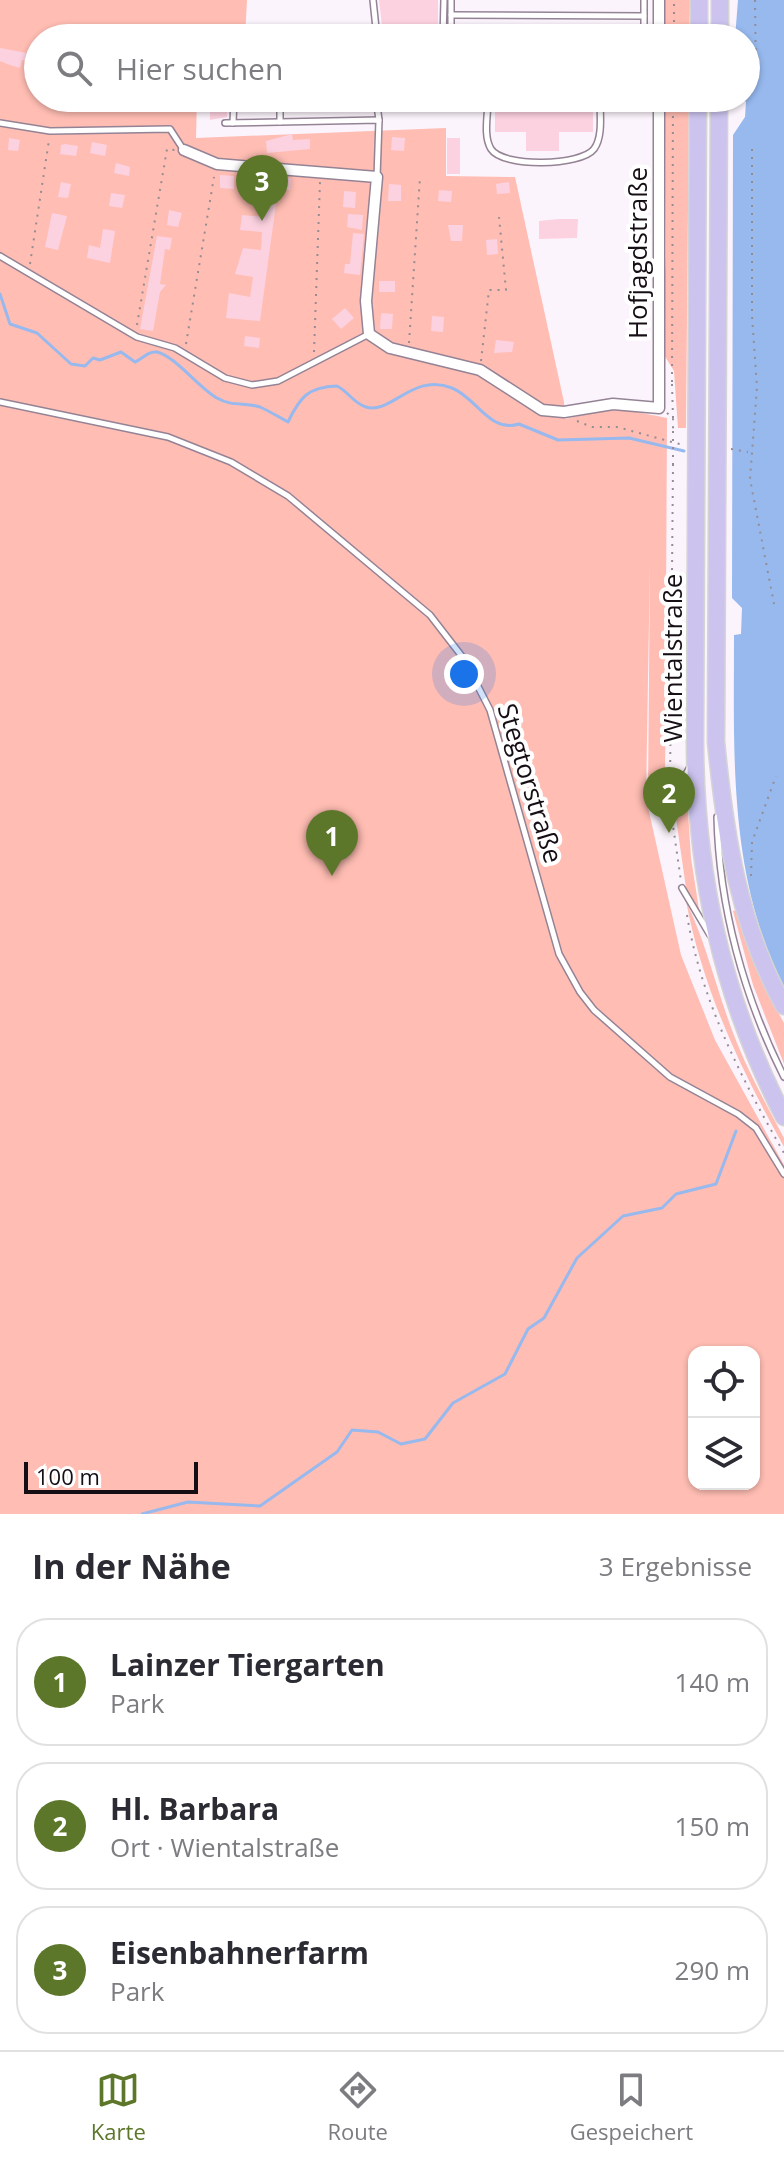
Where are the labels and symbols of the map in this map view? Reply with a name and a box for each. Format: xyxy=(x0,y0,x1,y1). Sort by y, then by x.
pin: 3 xyxy=(236,155,288,221)
street label: Hofjagdstraße xyxy=(619,167,655,339)
street label: Wientalstraße xyxy=(654,574,690,742)
your location xyxy=(444,654,484,694)
street label: Stegtorstraße xyxy=(490,699,572,867)
pin: 2 xyxy=(643,767,695,833)
pin: 1 xyxy=(306,810,358,876)
scale bar xyxy=(24,1458,198,1494)

